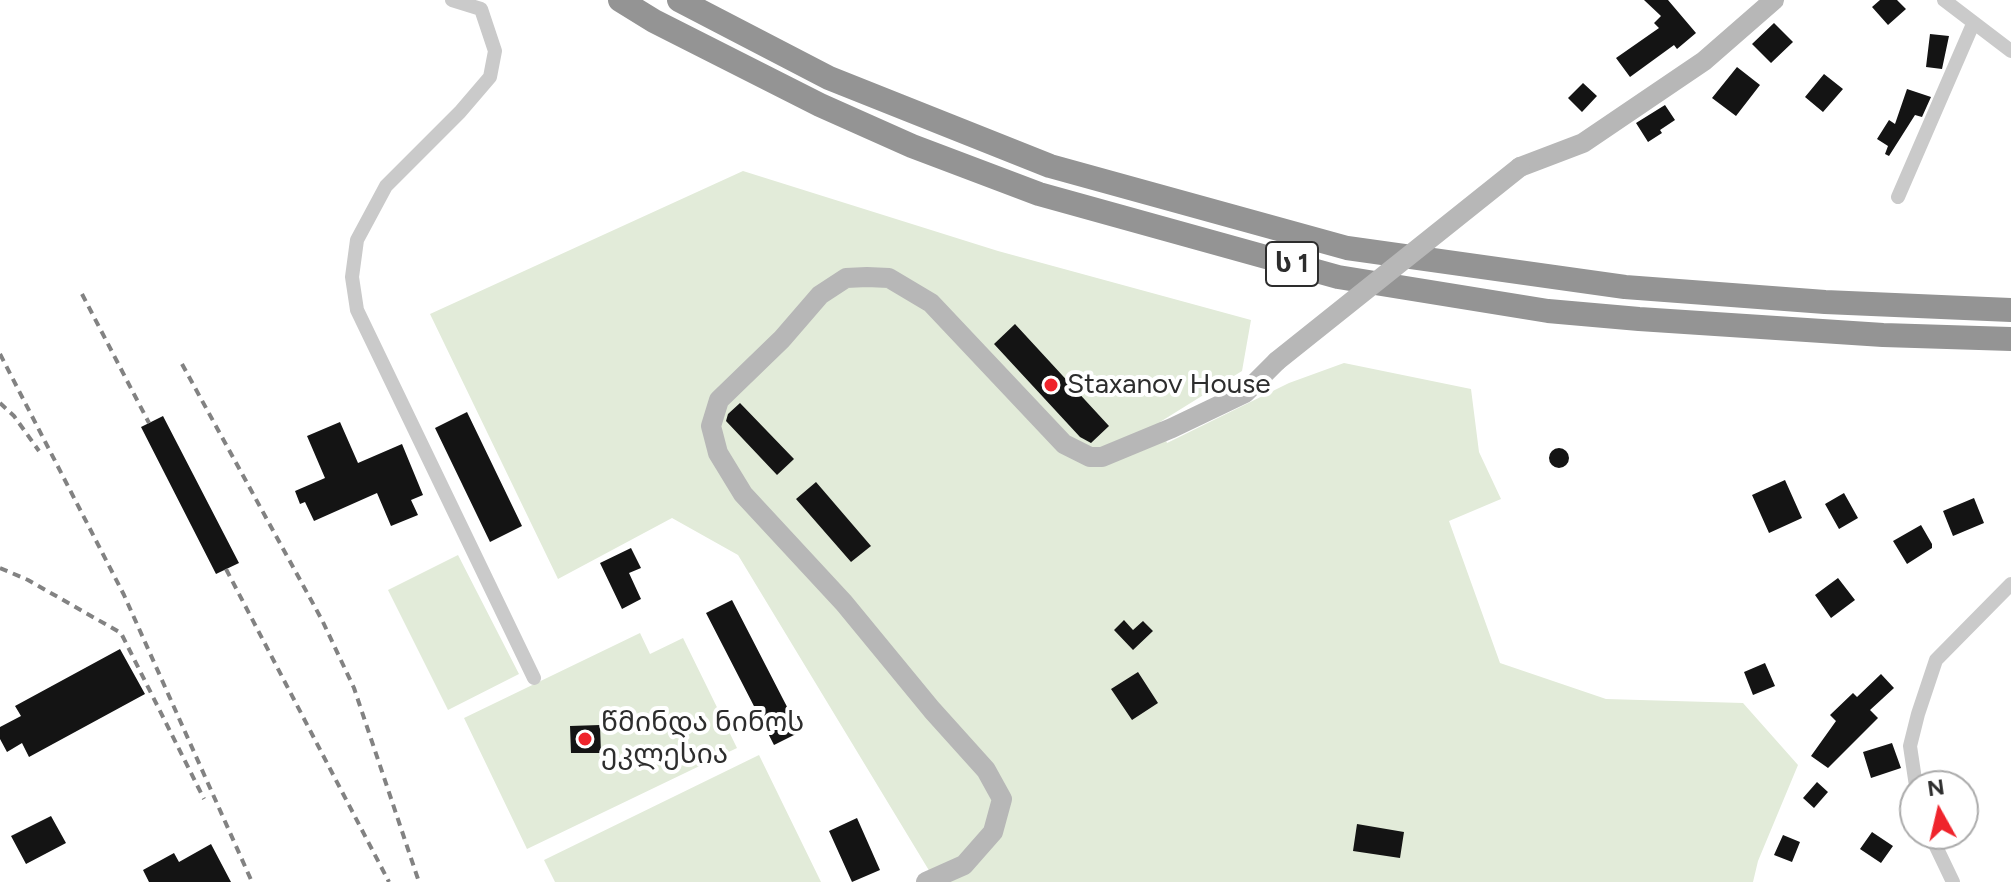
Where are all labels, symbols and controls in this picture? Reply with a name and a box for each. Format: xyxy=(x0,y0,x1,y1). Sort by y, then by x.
road number: ს 1 xyxy=(1266,242,1318,286)
place label: Staxanov House xyxy=(1067,368,1271,402)
marker: Staxanov House xyxy=(1042,376,1060,394)
place label: წმინდა ნინოს ეკლესია xyxy=(601,706,804,772)
marker: წმინდა ნინოს ეკლესია xyxy=(576,730,594,748)
north arrow xyxy=(1899,770,1979,850)
text: N xyxy=(1926,773,1946,802)

